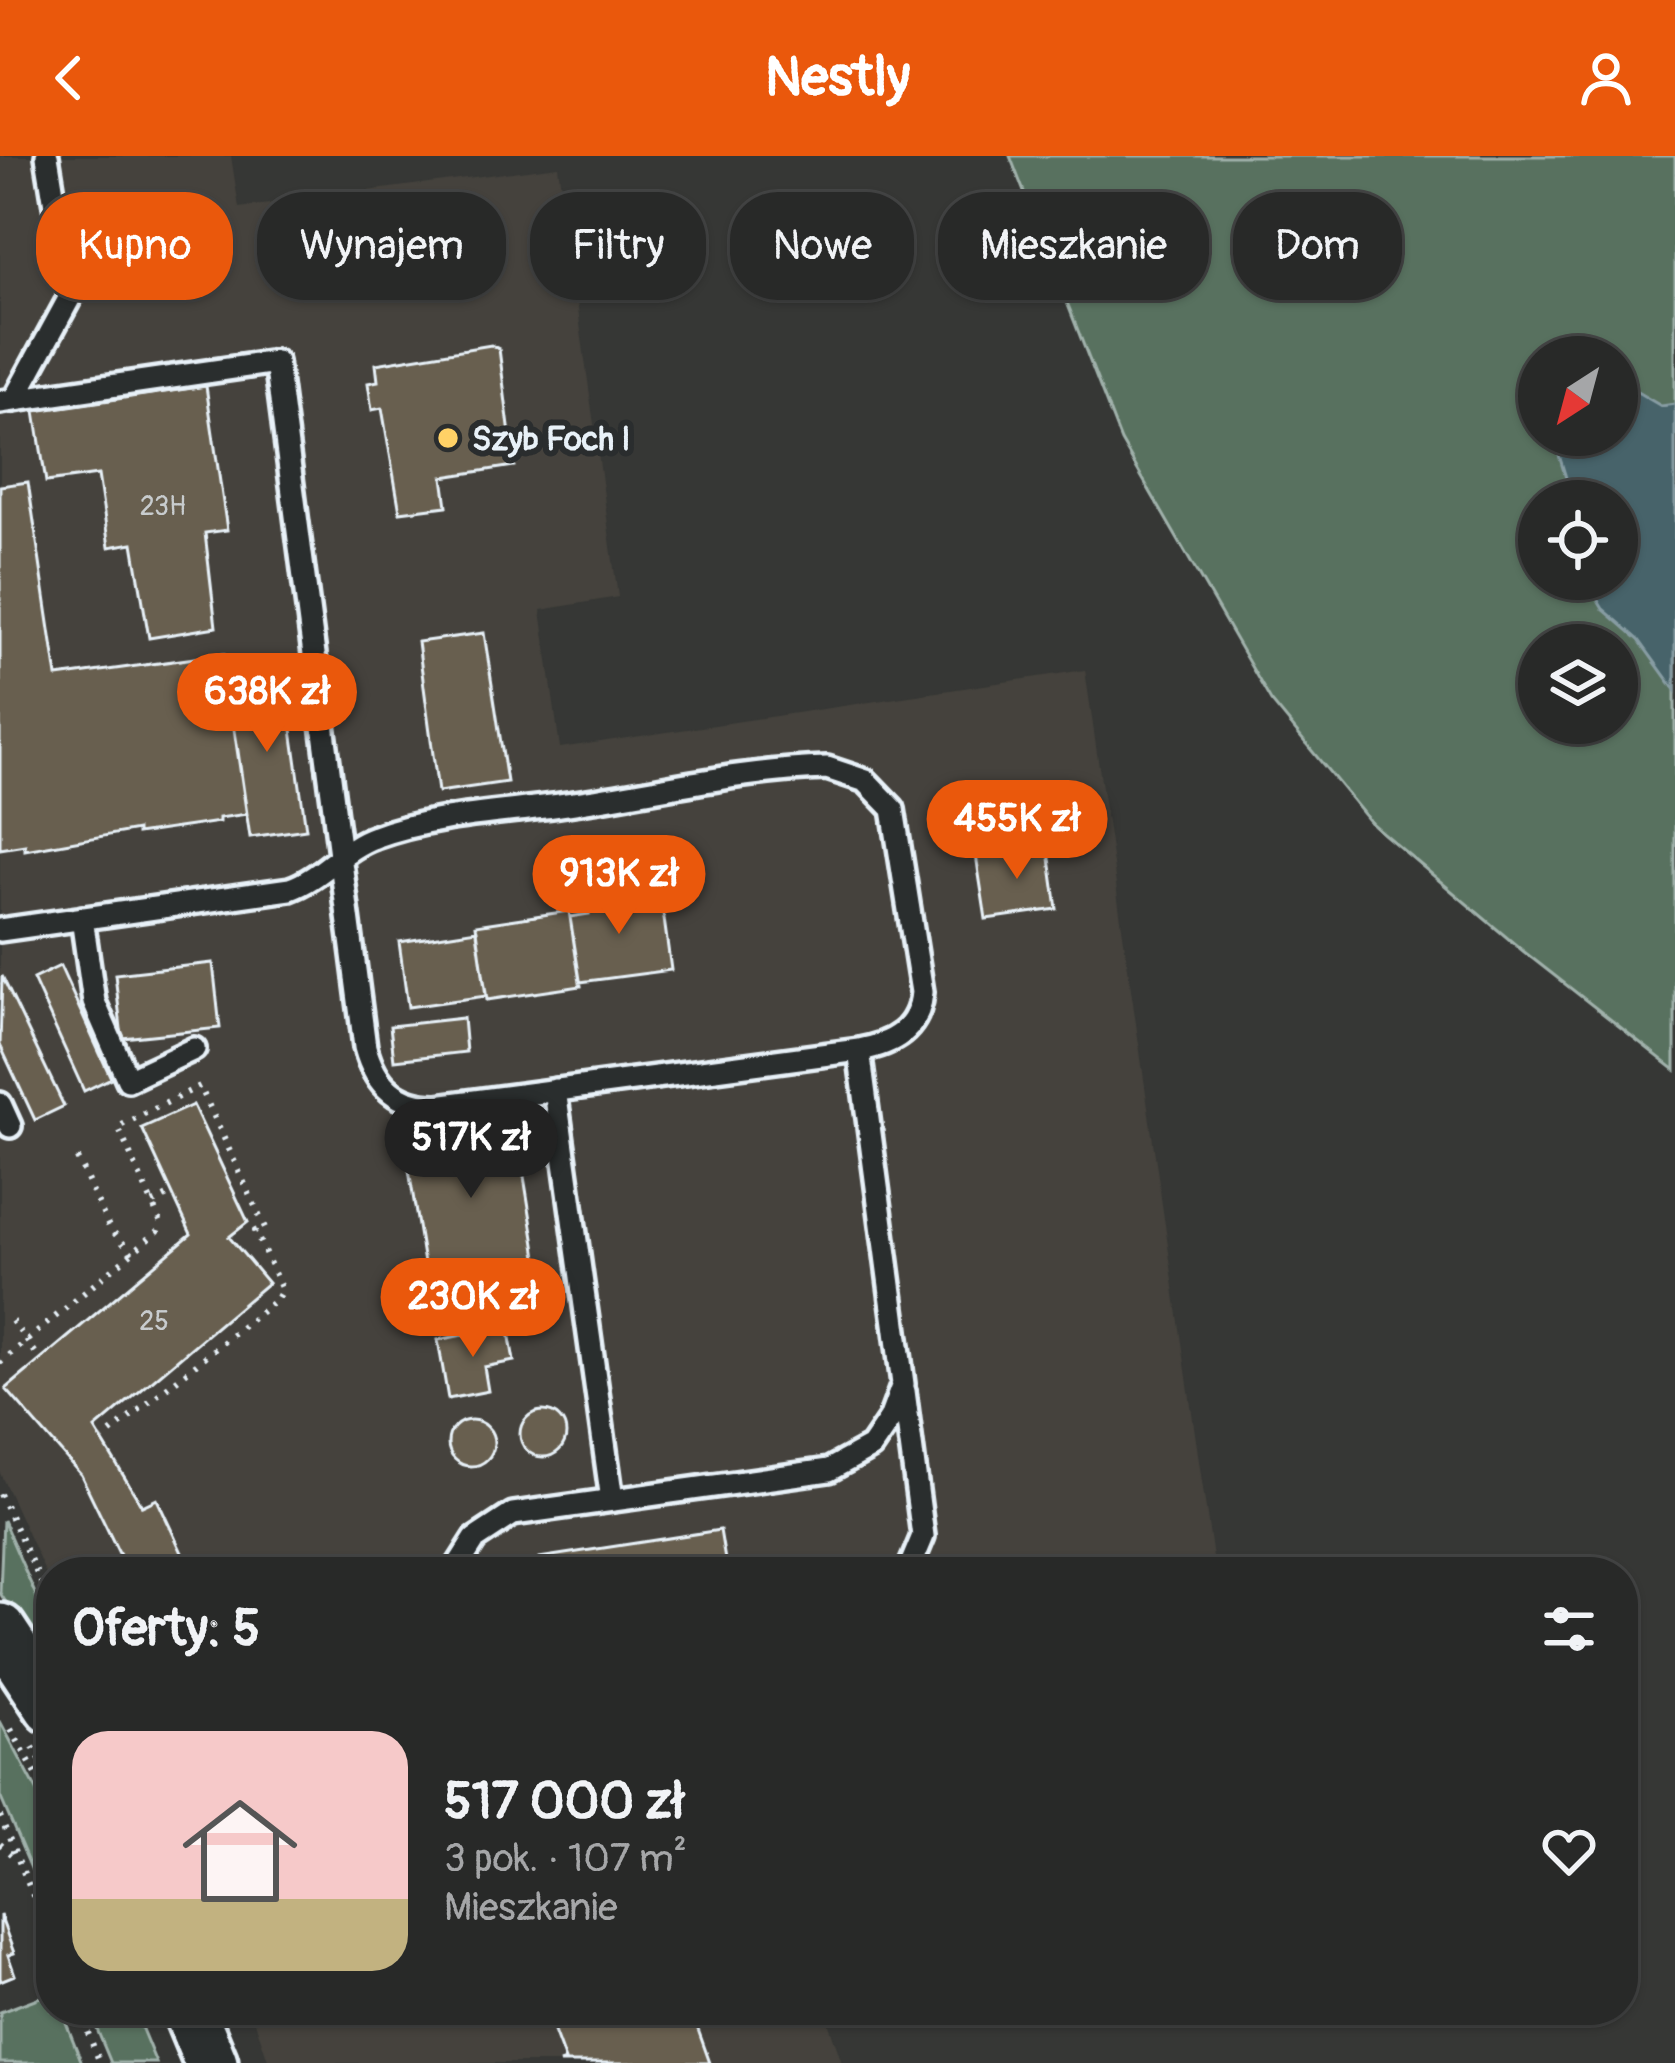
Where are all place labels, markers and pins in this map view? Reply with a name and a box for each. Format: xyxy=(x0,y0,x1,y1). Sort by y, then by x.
place label: Szyb Foch I xyxy=(472,419,631,460)
marker: Szyb Foch I xyxy=(435,425,461,451)
pin: 638K zł xyxy=(156,653,378,755)
pin: 455K zł xyxy=(906,780,1128,882)
pin: 913K zł xyxy=(508,835,730,937)
pin: 517K zł xyxy=(360,1099,582,1201)
pin: 230K zł xyxy=(362,1258,584,1360)

